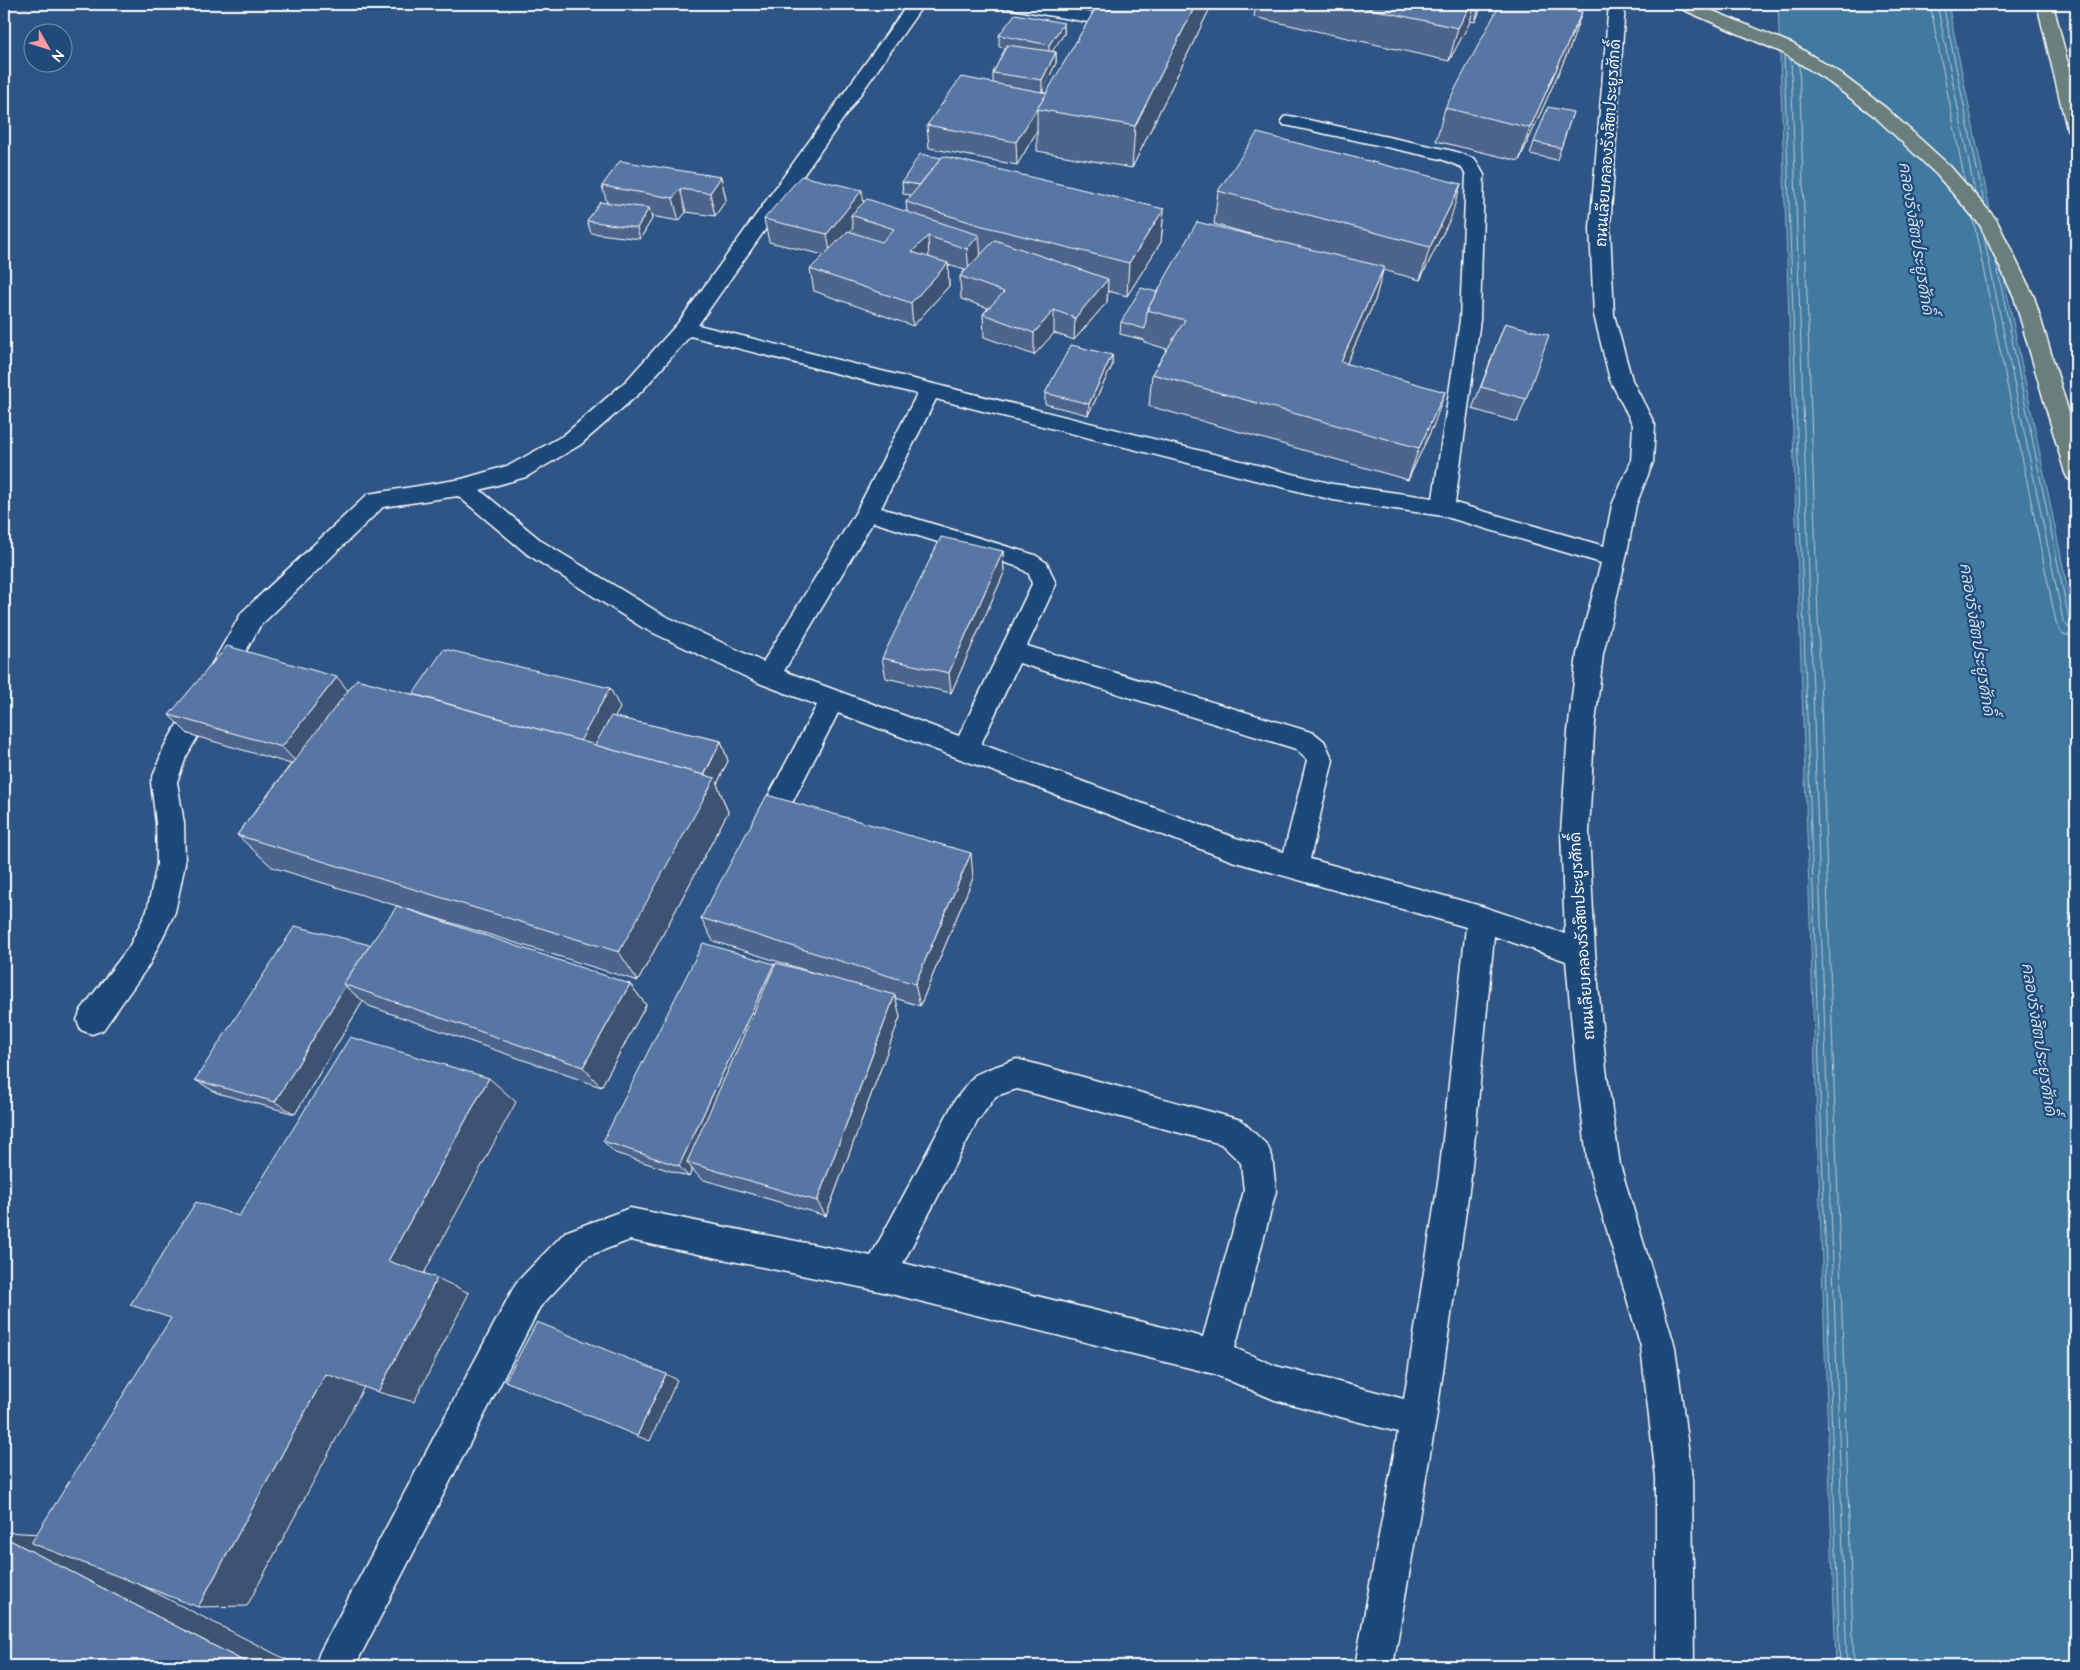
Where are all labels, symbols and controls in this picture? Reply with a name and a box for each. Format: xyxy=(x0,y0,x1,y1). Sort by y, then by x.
north arrow xyxy=(22,22,72,72)
street label: ถนนเลียบคลองรังสิตประยูรศักดิ์ xyxy=(1586,38,1626,248)
text: N xyxy=(47,46,68,65)
water label: คลองรังสิตประยูรศักดิ์ xyxy=(1892,160,1944,321)
water label: คลองรังสิตประยูรศักดิ์ xyxy=(1953,561,2005,722)
street label: ถนนเลียบคลองรังสิตประยูรศักดิ์ xyxy=(1560,831,1600,1041)
water label: คลองรังสิตประยูรศักดิ์ xyxy=(2015,961,2067,1122)

